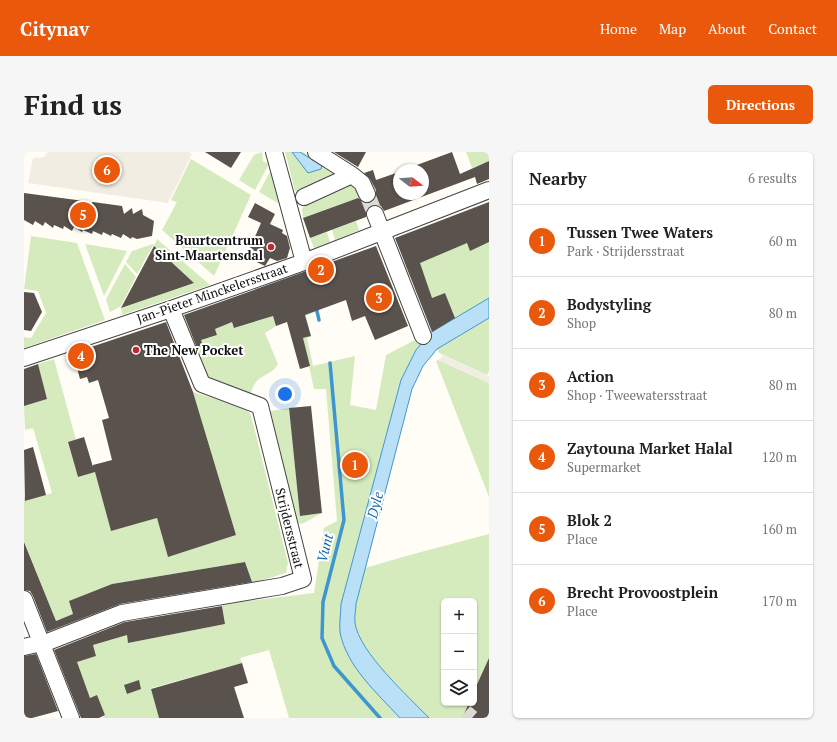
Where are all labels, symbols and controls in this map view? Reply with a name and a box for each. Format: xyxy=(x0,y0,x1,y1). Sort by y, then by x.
text: Citynav xyxy=(20,16,89,41)
text: Home xyxy=(600,19,637,38)
text: Map xyxy=(659,19,686,38)
text: About xyxy=(708,19,746,38)
text: Contact xyxy=(768,19,817,38)
button: Directions xyxy=(708,85,813,124)
text: Find us xyxy=(24,86,122,123)
pin: 6 xyxy=(94,155,120,185)
north arrow xyxy=(393,164,429,200)
text: Nearby xyxy=(529,167,587,190)
text: 6 results xyxy=(748,169,797,187)
pin: 5 xyxy=(70,200,96,230)
text: Tussen Twee Waters xyxy=(567,222,713,242)
place label: Buurtcentrum Sint-Maartensdal xyxy=(155,231,263,264)
text: 1 xyxy=(538,232,546,250)
text: 60 m xyxy=(769,232,797,250)
marker: Buurtcentrum Sint-Maartensdal xyxy=(266,242,276,252)
text: Park · Strijdersstraat xyxy=(567,242,685,260)
pin: 2 xyxy=(308,255,334,285)
street label: Jan-Pieter Minckelersstraat xyxy=(134,259,290,327)
pin: 3 xyxy=(366,283,392,313)
text: Bodystyling xyxy=(567,294,651,314)
text: 2 xyxy=(538,304,546,322)
text: 80 m xyxy=(769,304,797,322)
text: Shop xyxy=(567,314,596,332)
pin: 4 xyxy=(68,341,94,371)
place label: The New Pocket xyxy=(144,341,244,359)
marker: The New Pocket xyxy=(131,345,141,355)
text: Action xyxy=(567,366,614,386)
text: 3 xyxy=(538,376,546,394)
text: 80 m xyxy=(769,376,797,394)
your location xyxy=(275,384,295,404)
text: Shop · Tweewatersstraat xyxy=(567,386,707,404)
text: Zaytouna Market Halal xyxy=(567,438,733,458)
text: 4 xyxy=(538,448,546,466)
text: 120 m xyxy=(762,448,797,466)
pin: 1 xyxy=(342,450,368,480)
text: Supermarket xyxy=(567,458,641,476)
street label: Strijdersstraat xyxy=(271,486,309,570)
water label: Dyle xyxy=(362,489,387,521)
text: Blok 2 xyxy=(567,510,612,530)
text: 5 xyxy=(538,520,546,538)
text: 160 m xyxy=(762,520,797,538)
text: Place xyxy=(567,530,598,548)
water label: Vunt xyxy=(312,531,337,564)
text: Brecht Provoostplein xyxy=(567,582,718,602)
text: 6 xyxy=(538,592,546,610)
text: 170 m xyxy=(762,592,797,610)
map controls xyxy=(441,598,477,706)
button: + xyxy=(441,598,477,634)
text: Place xyxy=(567,602,598,620)
button: − xyxy=(441,634,477,670)
button: layers xyxy=(441,670,477,706)

